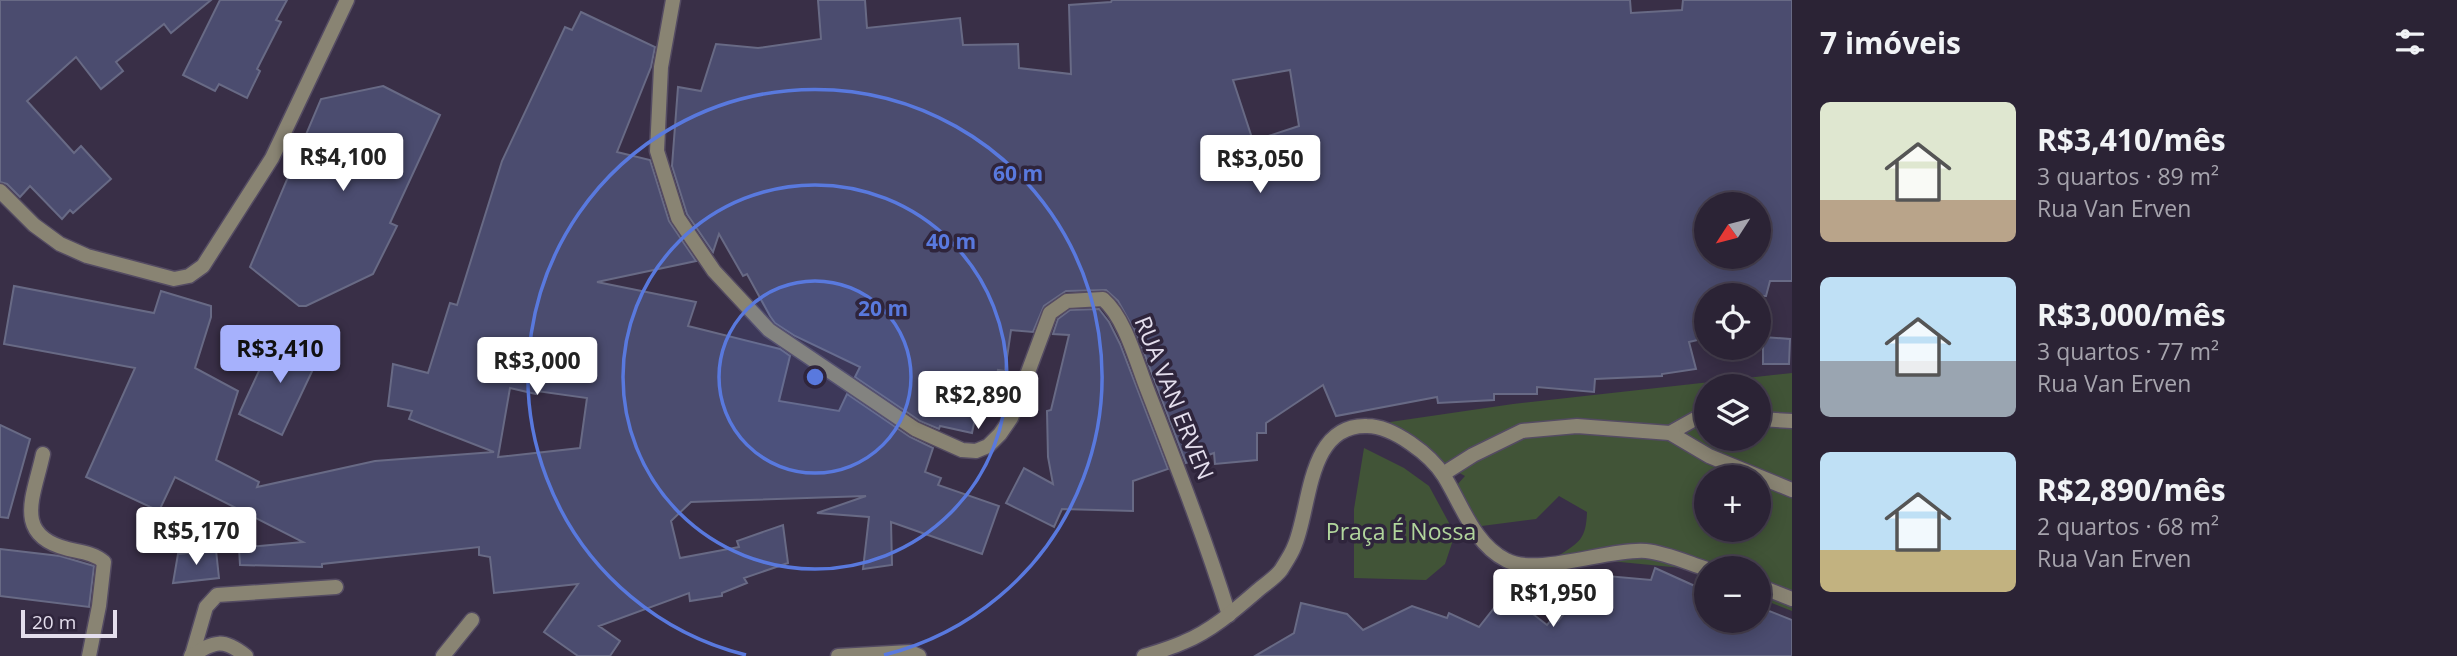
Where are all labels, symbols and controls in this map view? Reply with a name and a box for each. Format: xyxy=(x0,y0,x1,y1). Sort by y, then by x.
text: 7 imóveis xyxy=(1820,22,1961,63)
icon: filters xyxy=(2391,23,2429,61)
text: R$3,410/mês xyxy=(2037,119,2226,160)
icon: home xyxy=(1876,130,1960,214)
pin: R$4,100 xyxy=(278,134,408,193)
pin: R$3,050 xyxy=(1195,136,1325,195)
text: R$4,100 xyxy=(299,140,387,172)
text: R$3,050 xyxy=(1216,142,1304,174)
text: 60 m xyxy=(993,159,1043,187)
text: 3 quartos · 89 m² xyxy=(2037,160,2219,192)
north arrow xyxy=(1694,192,1771,270)
map controls xyxy=(1694,192,1771,633)
text: Rua Van Erven xyxy=(2037,192,2191,224)
text: 40 m xyxy=(926,227,976,255)
button: locate xyxy=(1694,283,1771,360)
text: 20 m xyxy=(858,294,908,322)
text: R$3,000/mês xyxy=(2037,294,2226,335)
icon: home xyxy=(1876,305,1960,389)
street label: RUA VAN ERVEN xyxy=(1128,311,1222,484)
pin: R$3,410 xyxy=(215,326,345,385)
text: R$3,410 xyxy=(236,332,324,364)
text: 3 quartos · 77 m² xyxy=(2037,335,2219,367)
pin: R$3,000 xyxy=(472,338,602,397)
text: R$3,000 xyxy=(493,344,581,376)
centre of rings xyxy=(803,365,827,389)
text: Rua Van Erven xyxy=(2037,367,2191,399)
pin: R$2,890 xyxy=(913,372,1043,431)
button: layers xyxy=(1694,374,1771,451)
text: R$2,890 xyxy=(934,378,1022,410)
button: + xyxy=(1694,465,1771,542)
text: R$2,890/mês xyxy=(2037,469,2226,510)
icon: home xyxy=(1876,480,1960,564)
pin: R$5,170 xyxy=(131,508,261,567)
text: 2 quartos · 68 m² xyxy=(2037,510,2219,542)
text: R$5,170 xyxy=(152,514,240,546)
park label: Praça É Nossa xyxy=(1326,515,1476,547)
text: Rua Van Erven xyxy=(2037,542,2191,574)
button: − xyxy=(1694,556,1771,633)
pin: R$1,950 xyxy=(1488,570,1618,629)
text: R$1,950 xyxy=(1509,576,1597,608)
scale bar xyxy=(21,607,117,639)
text: 20 m xyxy=(32,609,76,635)

